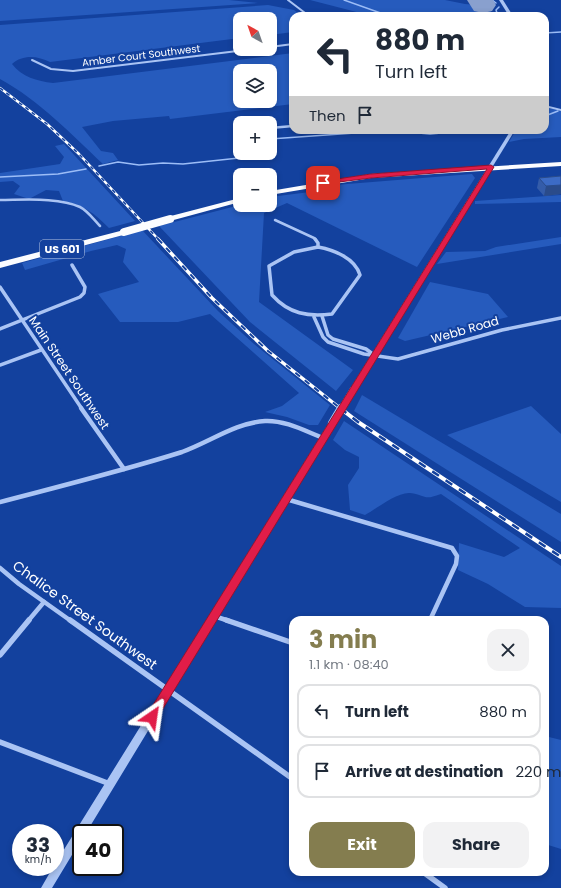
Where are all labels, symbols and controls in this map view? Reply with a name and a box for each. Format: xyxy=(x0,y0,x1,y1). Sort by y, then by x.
north arrow xyxy=(233,12,277,56)
map controls xyxy=(233,12,277,212)
text: 880 m xyxy=(375,21,465,60)
icon: left xyxy=(309,28,361,80)
street label: Amber Court Southwest xyxy=(81,41,201,70)
text: Turn left xyxy=(375,59,447,84)
button: layers xyxy=(233,64,277,108)
icon: arrive xyxy=(354,104,376,126)
text: Then xyxy=(309,105,346,126)
button: + xyxy=(233,116,277,160)
pin xyxy=(306,166,340,200)
button: − xyxy=(233,168,277,212)
icon: arrive xyxy=(312,172,334,194)
road number: US 601 xyxy=(40,240,84,258)
street label: Webb Road xyxy=(429,312,501,347)
street label: Main Street Southwest xyxy=(25,313,114,433)
street label: Chalice Street Southwest xyxy=(9,556,161,674)
text: 3 min xyxy=(309,623,377,656)
button: close xyxy=(487,629,529,671)
text: 1.1 km · 08:40 xyxy=(309,655,389,674)
position arrow xyxy=(131,696,173,738)
icon: left xyxy=(311,700,333,722)
text: Turn left xyxy=(345,701,409,722)
text: 880 m xyxy=(479,701,527,722)
icon: arrive xyxy=(311,760,333,782)
text: Arrive at destination xyxy=(345,761,503,782)
text: 220 m xyxy=(515,761,561,782)
button: Exit xyxy=(309,822,415,868)
button: Share xyxy=(423,822,529,868)
speed limit sign: 40 xyxy=(72,824,124,876)
text: 33 xyxy=(26,831,50,859)
text: km/h xyxy=(25,852,51,867)

